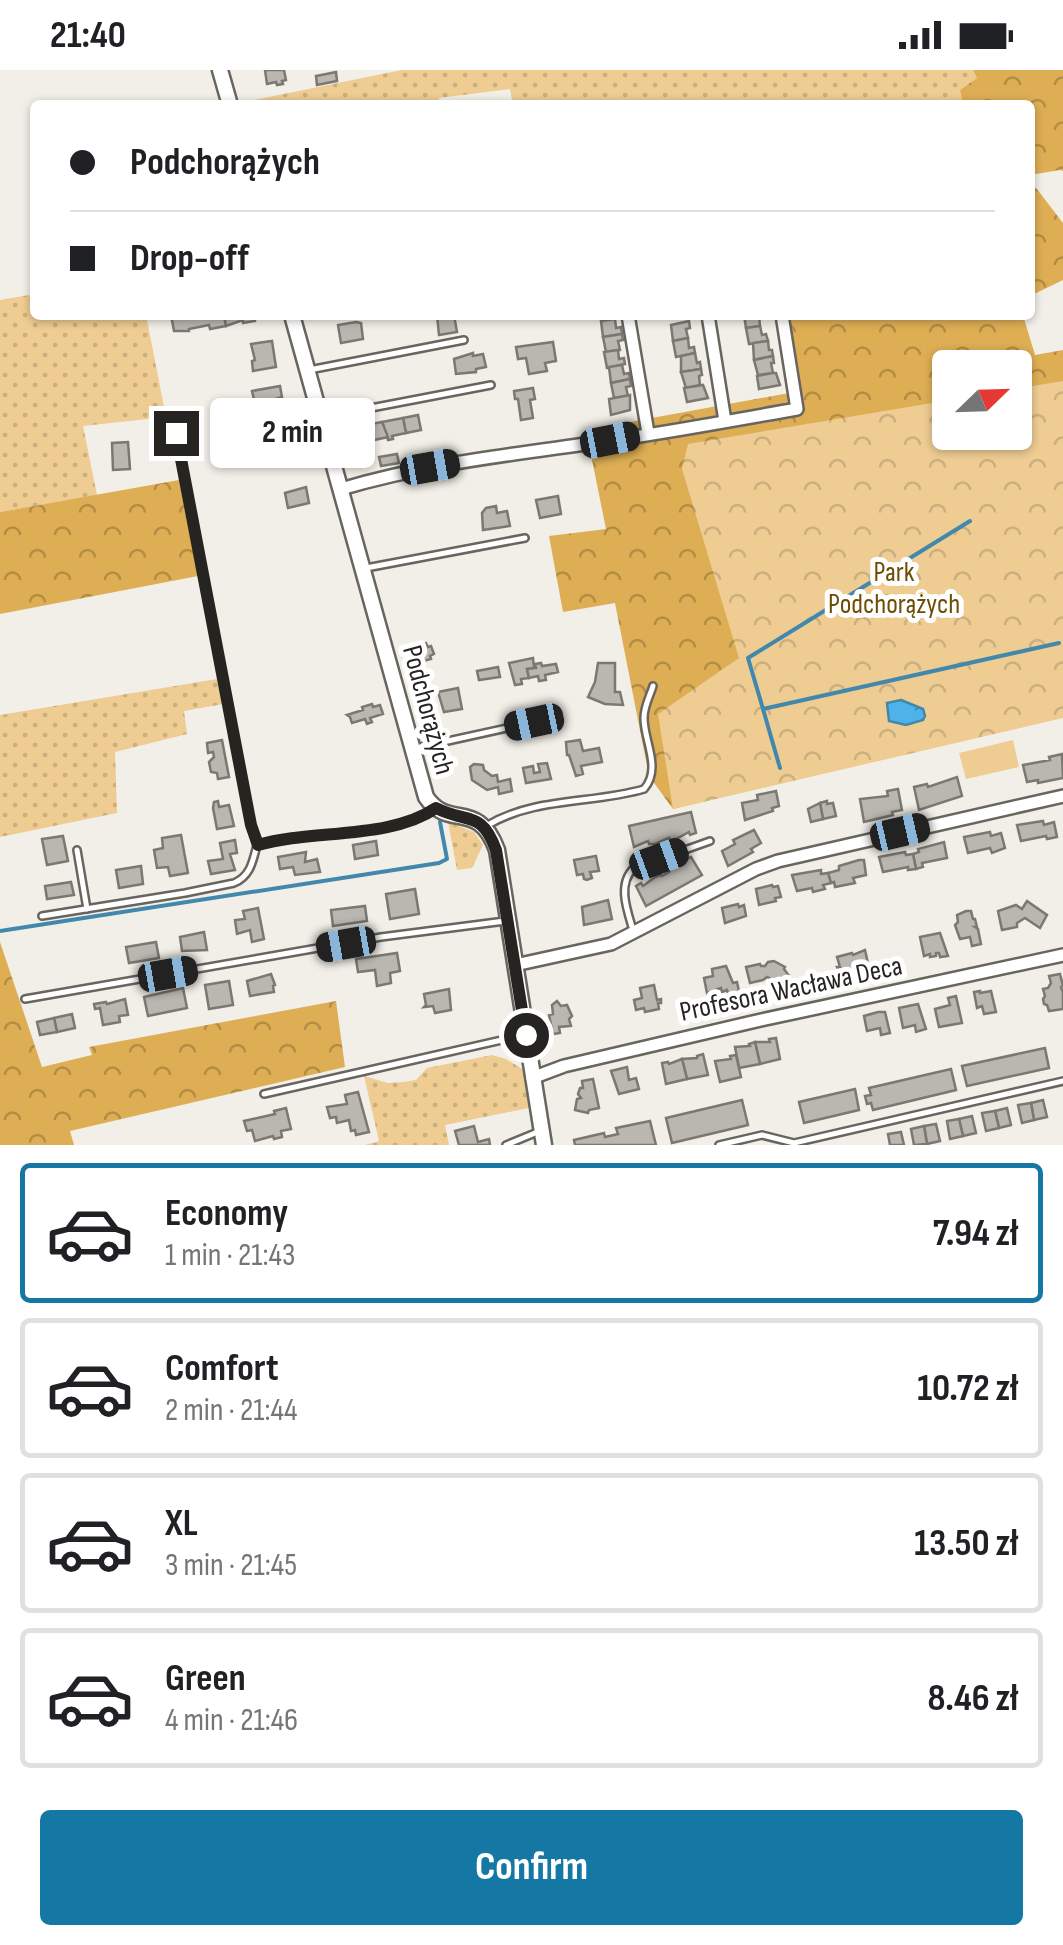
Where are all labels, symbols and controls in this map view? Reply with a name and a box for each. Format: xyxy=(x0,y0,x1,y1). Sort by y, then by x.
text: 21:40 xyxy=(50,13,126,58)
text: Podchorążych xyxy=(130,140,320,185)
text: Drop-off xyxy=(130,236,249,281)
north arrow xyxy=(932,350,1032,450)
map controls xyxy=(932,350,1032,450)
callout: 2 min xyxy=(211,398,376,468)
route end xyxy=(154,411,199,456)
text: 2 min xyxy=(262,413,323,452)
car xyxy=(578,420,642,460)
car xyxy=(398,447,462,487)
park label: Park Podchorążych xyxy=(828,556,960,621)
street label: Podchorążych xyxy=(395,642,461,778)
car xyxy=(502,701,566,743)
car xyxy=(867,811,933,853)
car xyxy=(626,835,692,883)
car xyxy=(314,924,378,964)
street label: Profesora Wacława Deca xyxy=(677,949,905,1029)
car xyxy=(136,954,200,994)
route start xyxy=(504,1013,549,1058)
icon: car xyxy=(45,1188,135,1278)
text: Economy xyxy=(165,1191,288,1236)
text: 7.94 zł xyxy=(933,1211,1018,1256)
text: 1 min · 21:43 xyxy=(165,1236,295,1275)
icon: car xyxy=(45,1343,135,1433)
text: Comfort xyxy=(165,1346,279,1391)
text: 10.72 zł xyxy=(917,1366,1018,1411)
text: 2 min · 21:44 xyxy=(165,1391,297,1430)
icon: car xyxy=(45,1498,135,1588)
text: XL xyxy=(165,1501,198,1546)
text: 13.50 zł xyxy=(914,1521,1018,1566)
text: 3 min · 21:45 xyxy=(165,1546,297,1585)
icon: car xyxy=(45,1653,135,1743)
text: Green xyxy=(165,1656,246,1701)
text: 8.46 zł xyxy=(927,1676,1018,1721)
text: 4 min · 21:46 xyxy=(165,1701,298,1740)
button: Confirm xyxy=(40,1810,1023,1925)

